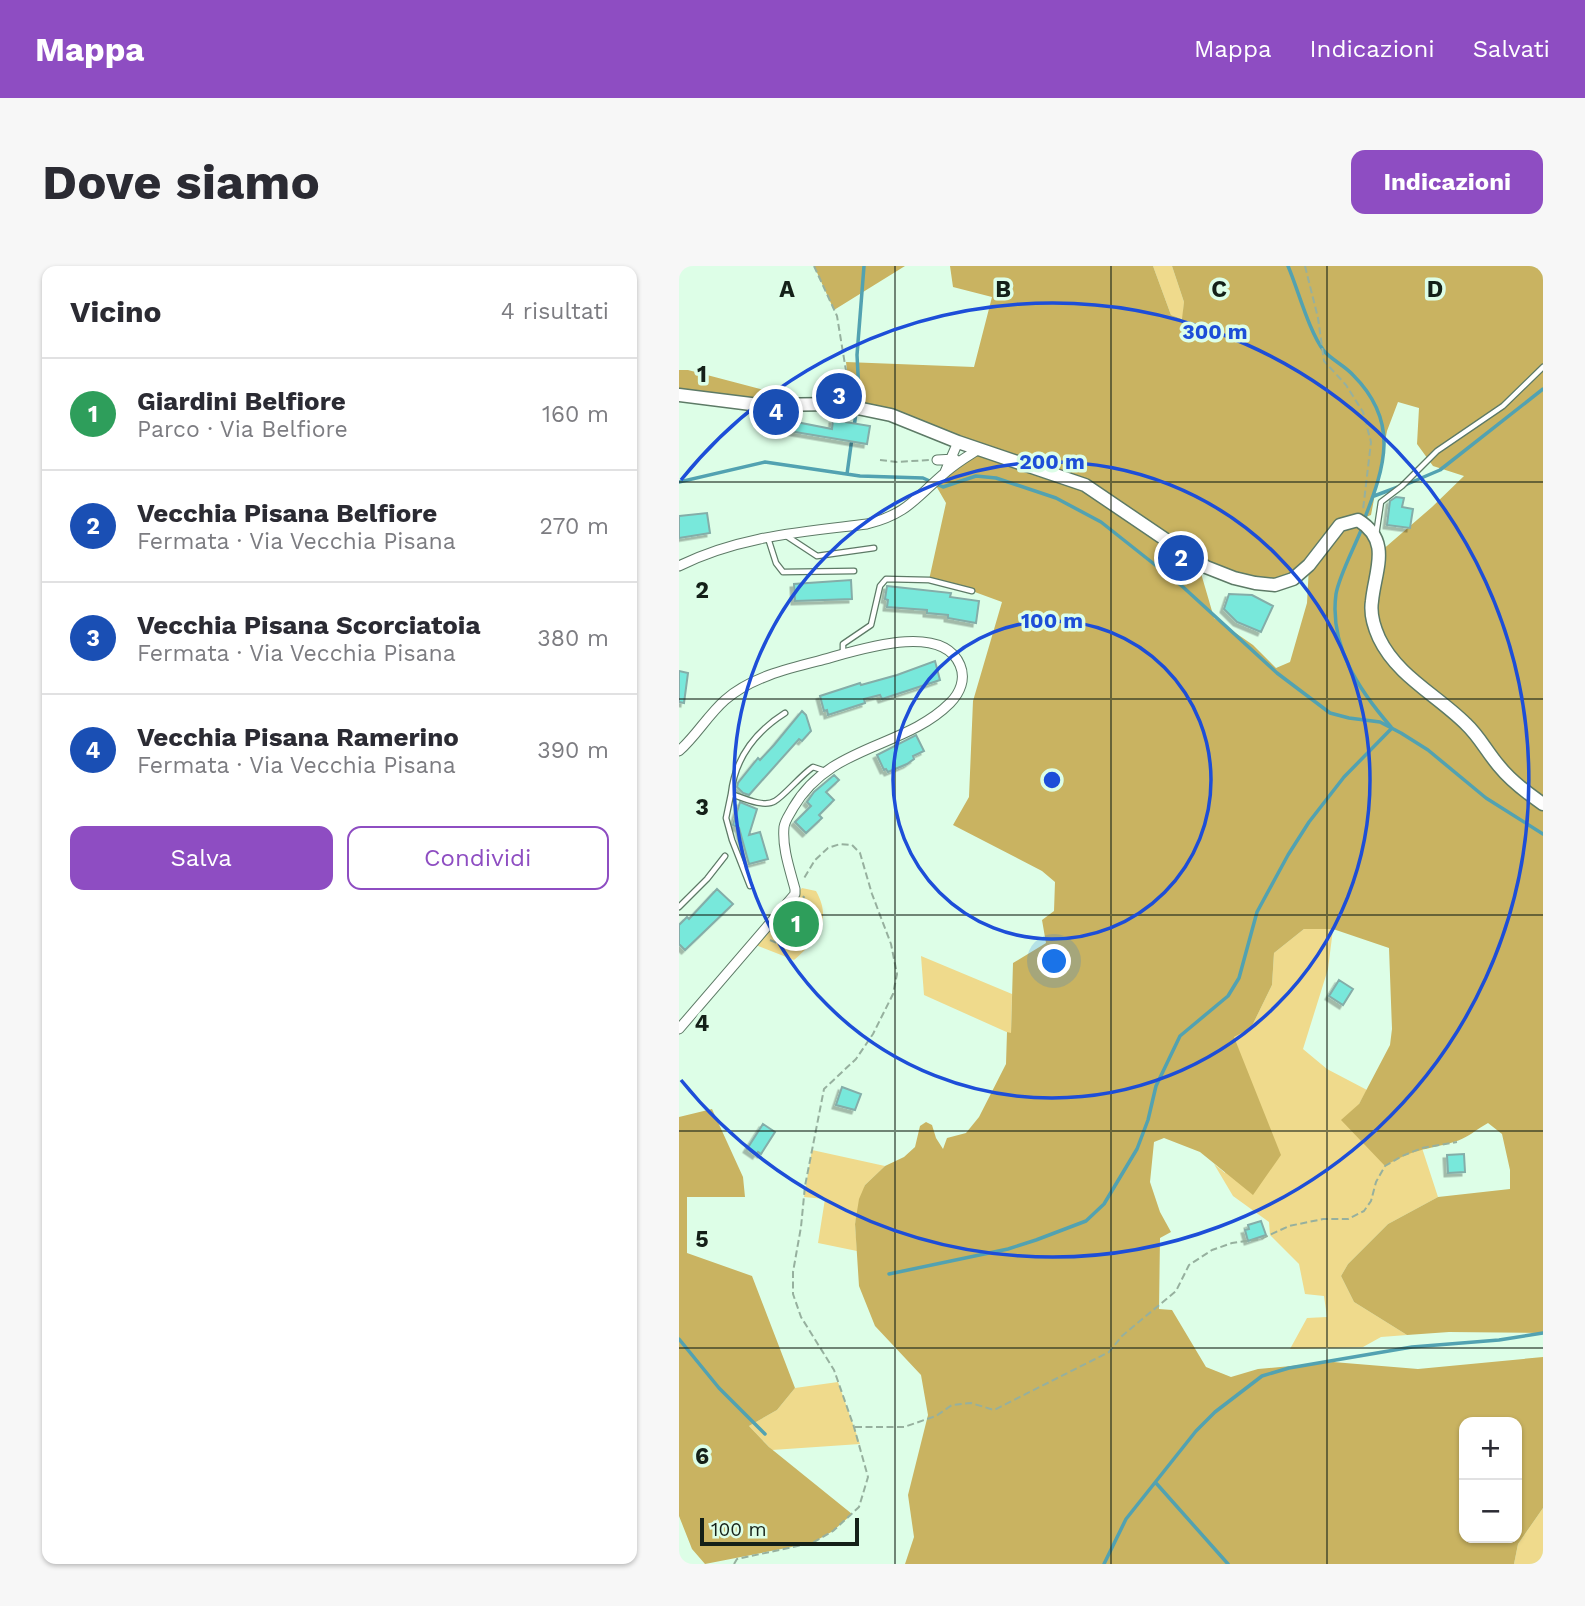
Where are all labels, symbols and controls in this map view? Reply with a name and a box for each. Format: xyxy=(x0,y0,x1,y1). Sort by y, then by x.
text: Mappa xyxy=(35,30,144,69)
text: Mappa xyxy=(1194,35,1272,63)
text: Indicazioni xyxy=(1310,35,1435,63)
text: Salvati xyxy=(1473,35,1550,63)
button: Indicazioni xyxy=(1351,150,1543,214)
text: Dove siamo xyxy=(42,153,320,211)
text: A xyxy=(779,276,795,303)
text: B xyxy=(995,276,1011,303)
text: C xyxy=(1211,276,1227,303)
text: D xyxy=(1427,276,1443,303)
text: Vicino xyxy=(70,294,162,329)
text: 4 risultati xyxy=(501,298,609,325)
text: 300 m xyxy=(1182,319,1248,344)
text: 1 xyxy=(697,361,707,388)
pin: 3 xyxy=(816,370,862,422)
text: Giardini Belfiore xyxy=(137,386,346,416)
pin: 4 xyxy=(753,386,799,438)
text: 1 xyxy=(88,401,98,428)
text: 160 m xyxy=(542,401,609,428)
text: Parco · Via Belfiore xyxy=(137,416,348,443)
text: 200 m xyxy=(1019,449,1085,474)
text: Vecchia Pisana Belfiore xyxy=(137,498,437,528)
text: 2 xyxy=(86,513,100,540)
text: 270 m xyxy=(540,513,609,540)
text: Fermata · Via Vecchia Pisana xyxy=(137,528,456,555)
pin: 2 xyxy=(1158,532,1204,584)
text: 2 xyxy=(695,577,709,604)
text: 100 m xyxy=(1021,608,1083,633)
text: Vecchia Pisana Scorciatoia xyxy=(137,610,480,640)
text: 3 xyxy=(86,625,100,652)
text: 380 m xyxy=(537,625,609,652)
text: Fermata · Via Vecchia Pisana xyxy=(137,640,456,667)
text: Vecchia Pisana Ramerino xyxy=(137,722,459,752)
text: 4 xyxy=(86,737,100,764)
text: 390 m xyxy=(537,737,609,764)
text: Fermata · Via Vecchia Pisana xyxy=(137,752,456,779)
centre of rings xyxy=(1040,768,1064,792)
text: 3 xyxy=(695,794,709,821)
button: Salva xyxy=(70,826,333,890)
button: Condividi xyxy=(347,826,609,890)
pin: 1 xyxy=(773,898,819,950)
your location xyxy=(1037,944,1071,978)
text: 4 xyxy=(695,1010,710,1037)
text: 5 xyxy=(695,1226,709,1253)
map controls xyxy=(1459,1417,1522,1543)
button: + xyxy=(1459,1417,1522,1480)
text: 6 xyxy=(695,1443,709,1470)
button: − xyxy=(1459,1480,1522,1543)
scale bar xyxy=(700,1515,859,1547)
text: 100 m xyxy=(711,1518,767,1541)

